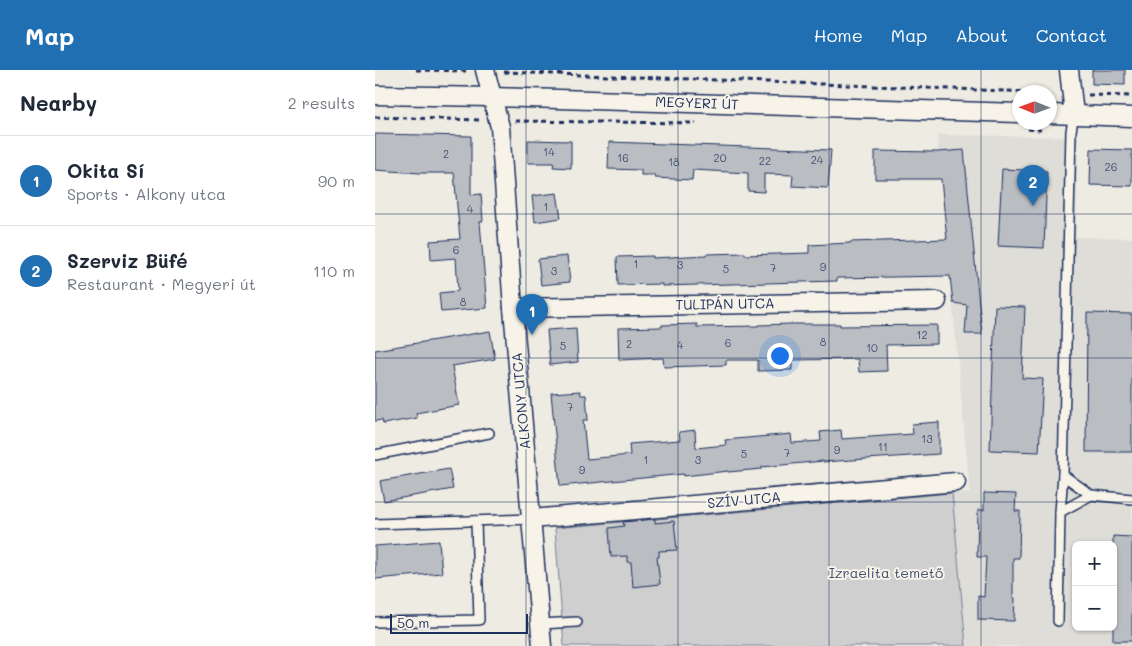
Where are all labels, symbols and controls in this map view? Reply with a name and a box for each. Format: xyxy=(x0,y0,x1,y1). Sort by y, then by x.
text: Map xyxy=(25,20,74,51)
text: Home xyxy=(814,23,863,47)
text: Map xyxy=(891,23,927,47)
text: About xyxy=(955,23,1008,47)
text: Contact xyxy=(1036,23,1107,47)
north arrow xyxy=(1012,85,1057,130)
text: Nearby xyxy=(20,89,97,116)
text: 2 results xyxy=(288,92,355,113)
street label: MEGYERI ÚT xyxy=(655,92,739,113)
house number: 14 xyxy=(543,144,555,159)
house number: 2 xyxy=(443,146,449,161)
house number: 16 xyxy=(617,150,629,165)
house number: 20 xyxy=(714,150,727,165)
house number: 24 xyxy=(811,152,824,167)
house number: 22 xyxy=(759,153,771,168)
house number: 18 xyxy=(668,154,680,169)
text: Okita Sí xyxy=(67,158,145,183)
house number: 26 xyxy=(1105,159,1117,174)
pin: 2 xyxy=(1017,165,1049,206)
text: 1 xyxy=(32,170,40,191)
text: 90 m xyxy=(318,170,355,191)
text: Sports · Alkony utca xyxy=(67,183,226,204)
house number: 1 xyxy=(544,199,548,214)
house number: 4 xyxy=(467,201,474,216)
house number: 6 xyxy=(453,242,459,257)
text: Szerviz Büfé xyxy=(67,248,188,273)
house number: 1 xyxy=(634,256,638,271)
house number: 3 xyxy=(677,257,684,272)
house number: 9 xyxy=(820,259,827,274)
text: 2 xyxy=(32,260,40,281)
text: 110 m xyxy=(313,260,355,281)
house number: 7 xyxy=(770,260,776,275)
house number: 5 xyxy=(723,261,729,276)
house number: 3 xyxy=(551,263,558,278)
text: Restaurant · Megyeri út xyxy=(67,273,256,294)
street label: TULIPÁN UTCA xyxy=(675,293,775,314)
house number: 8 xyxy=(460,294,467,309)
pin: 1 xyxy=(516,294,548,335)
house number: 12 xyxy=(916,327,928,342)
house number: 8 xyxy=(820,334,827,349)
house number: 6 xyxy=(725,335,731,350)
house number: 2 xyxy=(626,336,632,351)
house number: 4 xyxy=(677,337,684,352)
house number: 5 xyxy=(560,338,566,353)
house number: 10 xyxy=(866,340,878,355)
your location xyxy=(767,343,793,369)
street label: ALKONY UTCA xyxy=(507,352,534,450)
house number: 7 xyxy=(567,399,573,414)
house number: 13 xyxy=(921,431,933,446)
house number: 11 xyxy=(878,439,888,454)
house number: 9 xyxy=(834,442,841,457)
house number: 7 xyxy=(784,445,790,460)
house number: 5 xyxy=(741,446,747,461)
house number: 1 xyxy=(644,452,648,467)
house number: 3 xyxy=(695,452,702,467)
house number: 9 xyxy=(579,462,586,477)
street label: SZÍV UTCA xyxy=(706,487,782,512)
map controls xyxy=(1072,541,1117,631)
button: + xyxy=(1072,541,1117,586)
park label: Izraelita temető xyxy=(829,563,943,582)
button: − xyxy=(1072,586,1117,631)
scale bar xyxy=(390,611,527,634)
text: 50 m xyxy=(397,613,429,632)

